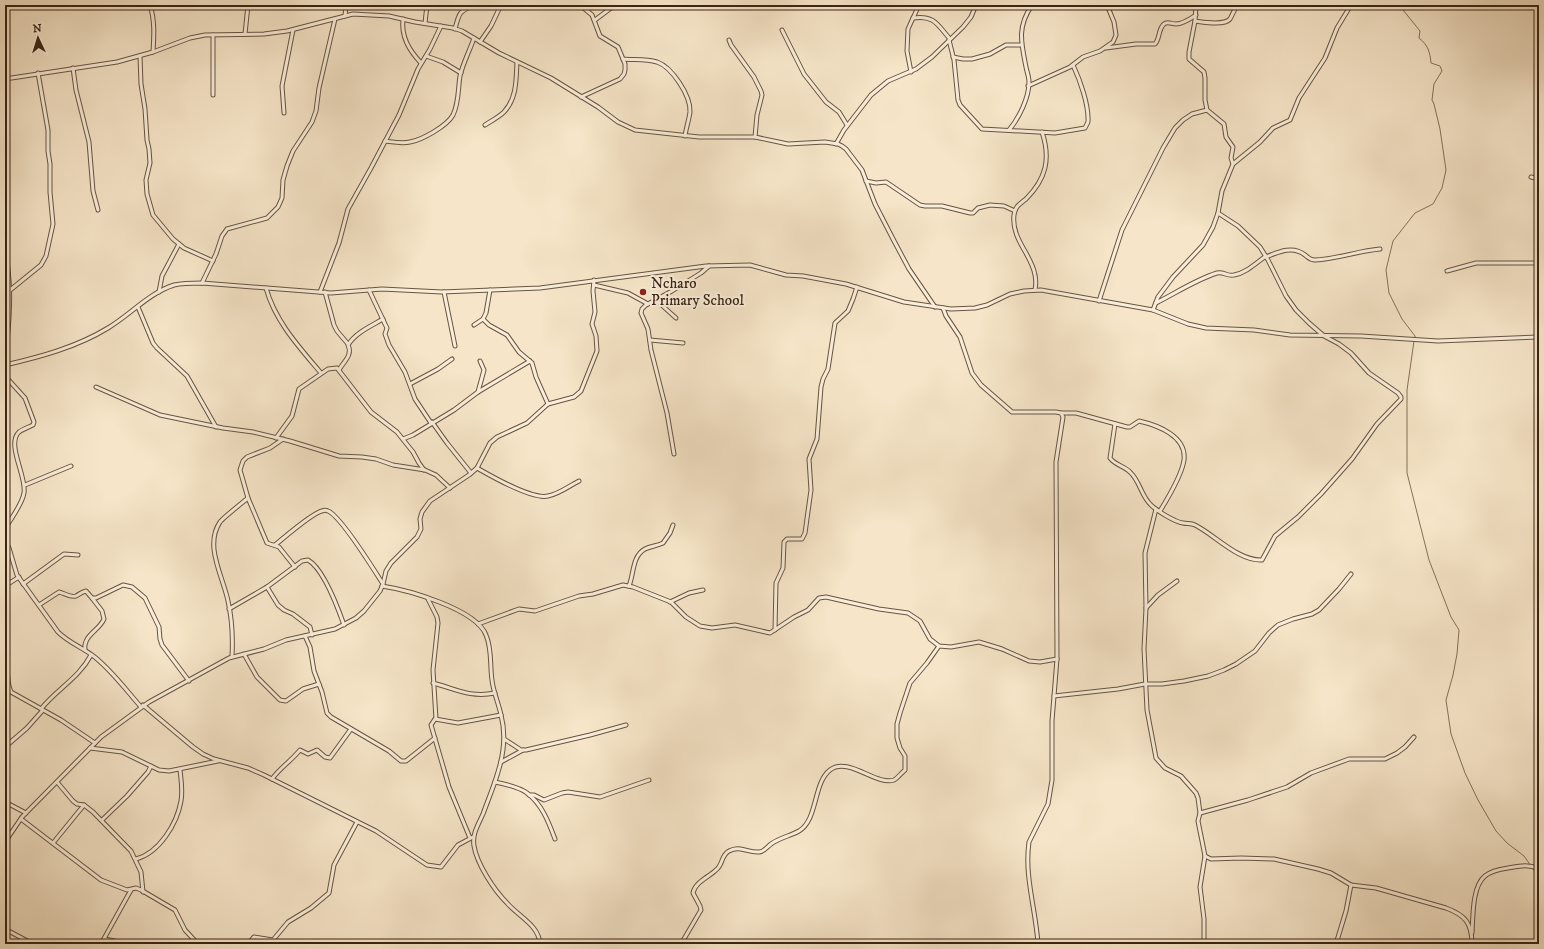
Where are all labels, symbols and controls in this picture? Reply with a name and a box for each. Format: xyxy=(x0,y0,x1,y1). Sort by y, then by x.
north arrow xyxy=(18,18,58,58)
text: N xyxy=(32,22,42,36)
place label: Ncharo Primary School xyxy=(651,274,744,310)
marker: Ncharo Primary School xyxy=(638,287,648,297)

